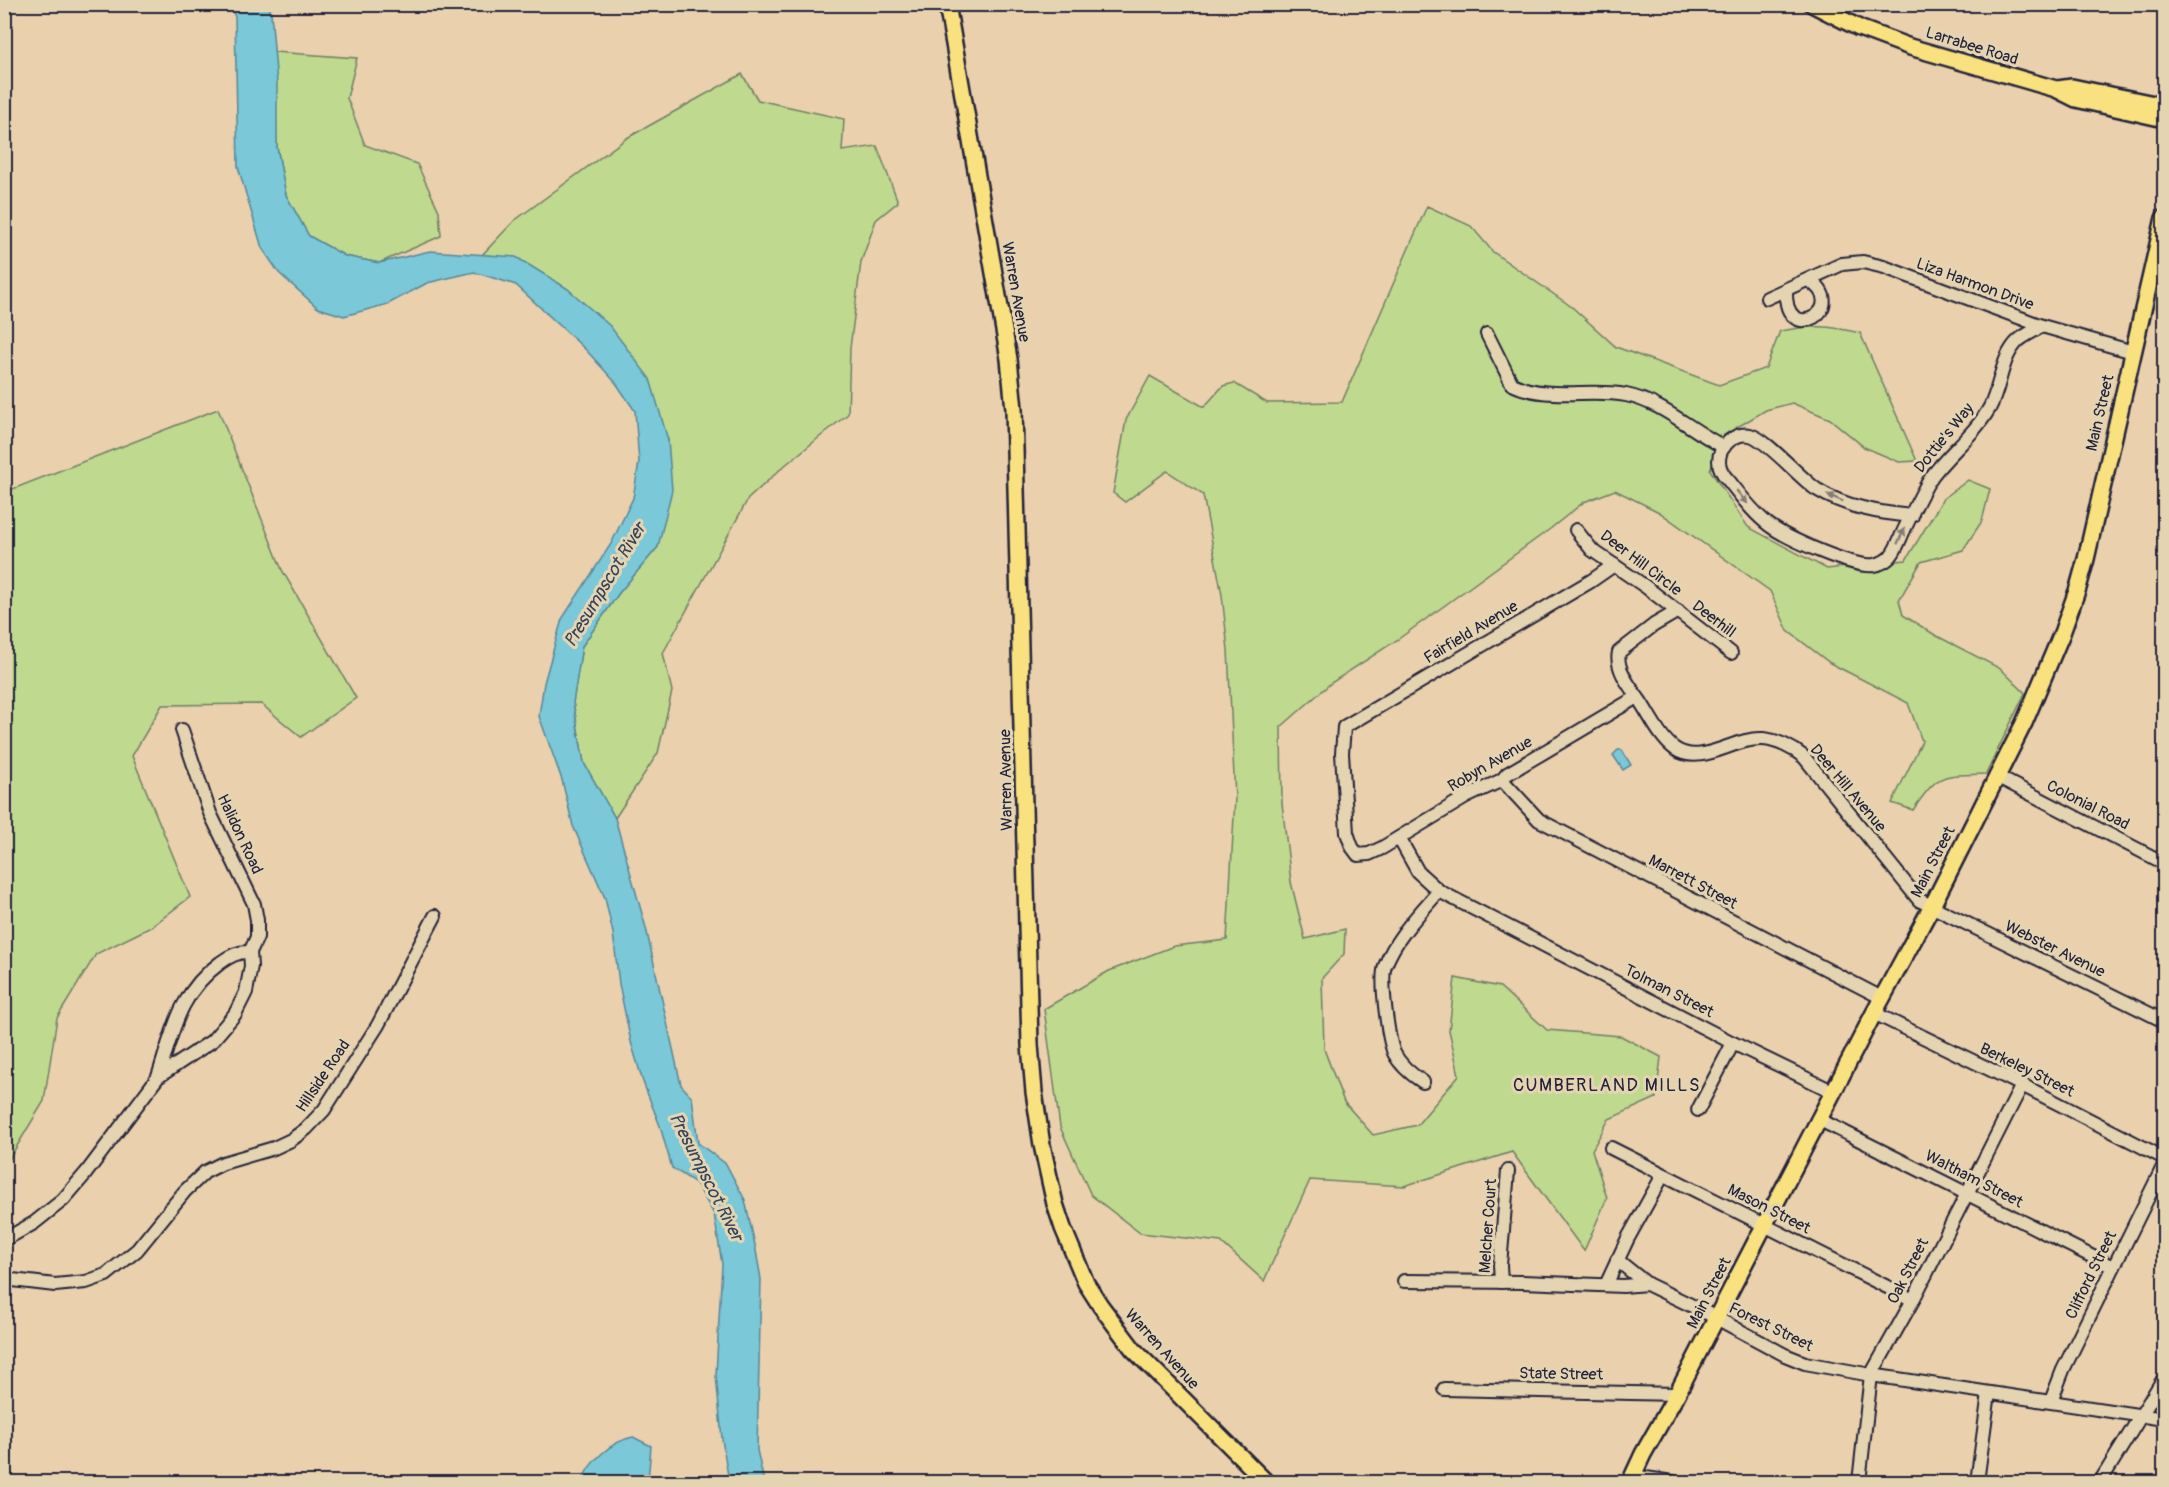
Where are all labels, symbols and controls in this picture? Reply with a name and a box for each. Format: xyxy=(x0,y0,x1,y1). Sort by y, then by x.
street label: Larrabee Road xyxy=(1923,22,2021,70)
street label: Warren Avenue xyxy=(997,240,1035,344)
street label: Liza Harmon Drive xyxy=(1913,253,2037,315)
street label: Main Street xyxy=(2082,372,2119,453)
street label: Dottie's Way xyxy=(1910,399,1978,477)
one-way arrow xyxy=(1735,489,1748,505)
one-way arrow xyxy=(1826,493,1844,502)
water label: Presumpscot River xyxy=(559,517,652,651)
street label: Deer Hill Circle xyxy=(1596,526,1686,600)
one-way arrow xyxy=(1897,527,1906,544)
street label: Fairfield Avenue xyxy=(1420,596,1522,668)
street label: Deerhill xyxy=(1688,596,1740,642)
street label: Warren Avenue xyxy=(995,729,1017,831)
street label: Robyn Avenue xyxy=(1444,732,1536,796)
street label: Deer Hill Avenue xyxy=(1806,740,1891,836)
street label: Colonial Road xyxy=(2043,776,2133,834)
street label: Halidon Road xyxy=(213,791,267,877)
street label: Main Street xyxy=(1906,822,1960,901)
street label: Marrett Street xyxy=(1645,850,1741,914)
street label: Webster Avenue xyxy=(2002,916,2109,982)
street label: Tolman Street xyxy=(1621,960,1718,1022)
street label: Hillside Road xyxy=(291,1036,355,1116)
street label: Berkeley Street xyxy=(1977,1039,2078,1102)
district label: CUMBERLAND MILLS xyxy=(1513,1074,1701,1097)
water label: Presumpscot River xyxy=(664,1109,749,1247)
street label: Waltham Street xyxy=(1922,1146,2027,1213)
street label: Melcher Court xyxy=(1475,1178,1501,1274)
street label: Mason Street xyxy=(1724,1180,1814,1239)
street label: Clifford Street xyxy=(2061,1227,2121,1322)
street label: Oak Street xyxy=(1883,1234,1933,1307)
street label: Main Street xyxy=(1682,1253,1736,1332)
street label: Forest Street xyxy=(1726,1298,1817,1356)
street label: Warren Avenue xyxy=(1121,1305,1203,1393)
street label: State Street xyxy=(1519,1363,1604,1385)

